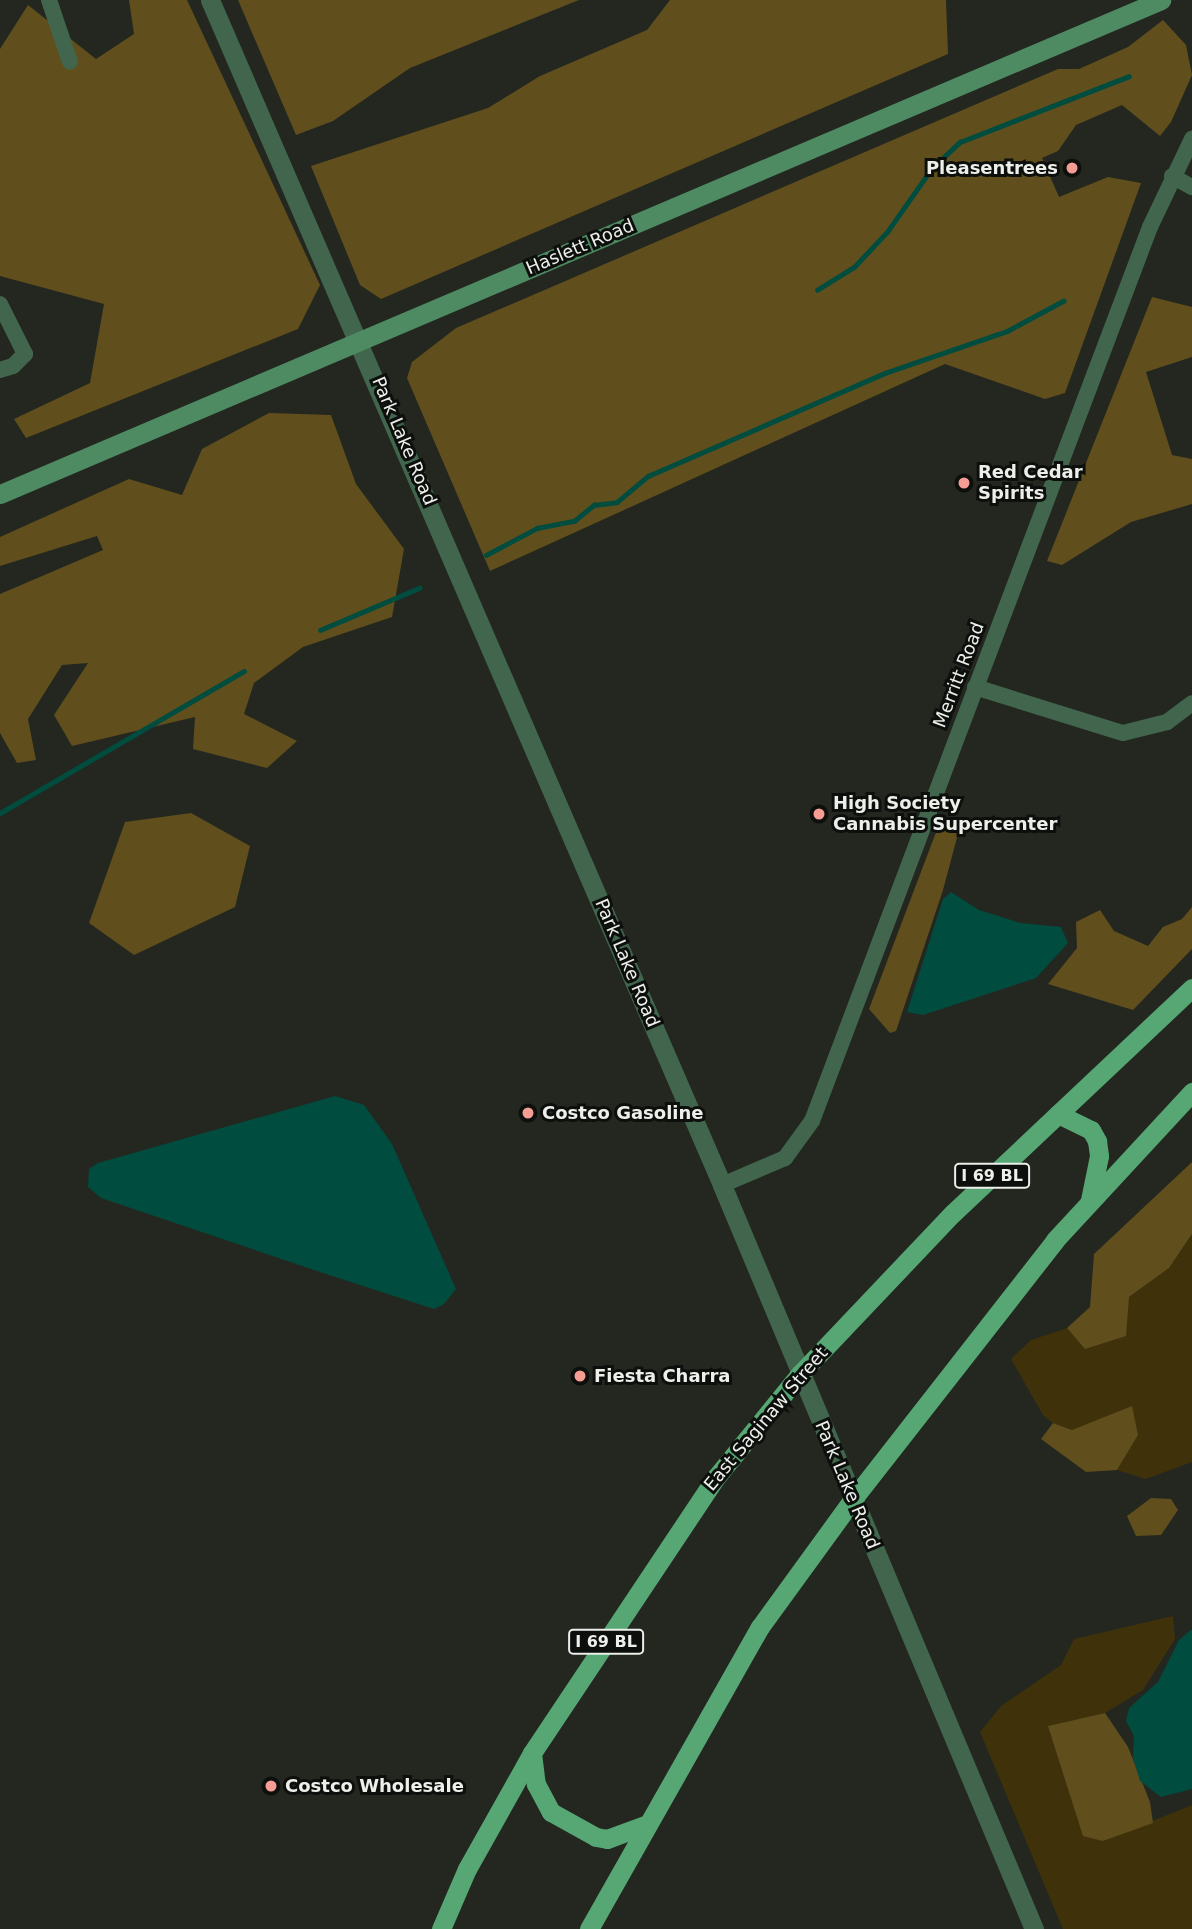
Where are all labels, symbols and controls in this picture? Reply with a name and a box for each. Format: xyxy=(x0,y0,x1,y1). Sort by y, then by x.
place label: Pleasentrees xyxy=(926,157,1058,179)
marker: Pleasentrees xyxy=(1064,160,1080,176)
street label: Haslett Road xyxy=(523,215,637,279)
street label: Park Lake Road xyxy=(367,374,441,508)
place label: Red Cedar Spirits xyxy=(978,462,1083,504)
marker: Red Cedar Spirits xyxy=(956,475,972,491)
street label: Merritt Road xyxy=(929,619,989,731)
place label: High Society Cannabis Supercenter xyxy=(833,793,1057,836)
marker: High Society Cannabis Supercenter xyxy=(811,806,827,822)
street label: Park Lake Road xyxy=(590,896,664,1030)
place label: Costco Gasoline xyxy=(542,1102,704,1124)
marker: Costco Gasoline xyxy=(520,1105,536,1121)
road number: I 69 BL xyxy=(954,1164,1030,1188)
street label: East Saginaw Street xyxy=(700,1343,832,1495)
place label: Fiesta Charra xyxy=(594,1365,730,1387)
marker: Fiesta Charra xyxy=(572,1368,588,1384)
street label: Park Lake Road xyxy=(810,1418,884,1552)
road number: I 69 BL xyxy=(568,1630,644,1654)
place label: Costco Wholesale xyxy=(285,1775,464,1797)
marker: Costco Wholesale xyxy=(263,1778,279,1794)

